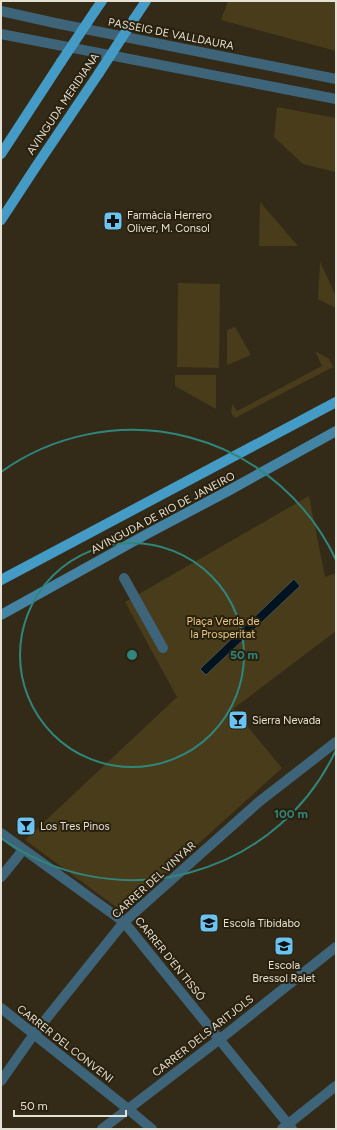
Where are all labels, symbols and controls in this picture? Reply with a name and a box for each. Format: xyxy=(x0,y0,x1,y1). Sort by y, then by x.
street label: PASSEIG DE VALLDAURA xyxy=(107,15,236,53)
street label: AVINGUDA MERIDIANA xyxy=(24,50,102,157)
place label: Farmàcia Herrero Oliver, M. Consol xyxy=(127,209,212,235)
pharmacy icon: Farmàcia Herrero Oliver, M. Consol xyxy=(102,210,124,232)
street label: AVINGUDA DE RIO DE JANEIRO xyxy=(89,469,238,557)
park label: Plaça Verda de la Prosperitat xyxy=(187,615,259,641)
centre of rings xyxy=(125,648,139,662)
text: 50 m xyxy=(230,648,258,662)
bar icon: Sierra Nevada xyxy=(227,709,249,731)
place label: Sierra Nevada xyxy=(252,714,321,727)
text: 100 m xyxy=(274,807,308,821)
bar icon: Los Tres Pinos xyxy=(15,815,37,837)
place label: Los Tres Pinos xyxy=(40,820,110,833)
street label: CARRER DEL VINYAR xyxy=(110,839,199,921)
school or university icon: Escola Tibidabo xyxy=(198,912,220,934)
street label: CARRER D'EN TISSÓ xyxy=(132,914,209,1004)
place label: Escola Tibidabo xyxy=(223,917,300,930)
school or university icon: Escola Bressol Ralet xyxy=(273,935,295,957)
place label: Escola Bressol Ralet xyxy=(252,959,316,985)
street label: CARRER DELS ARITJOLS xyxy=(150,992,256,1079)
street label: CARRER DEL CONVENI xyxy=(14,1002,116,1086)
scale bar xyxy=(14,1092,126,1118)
text: 50 m xyxy=(20,1099,48,1113)

